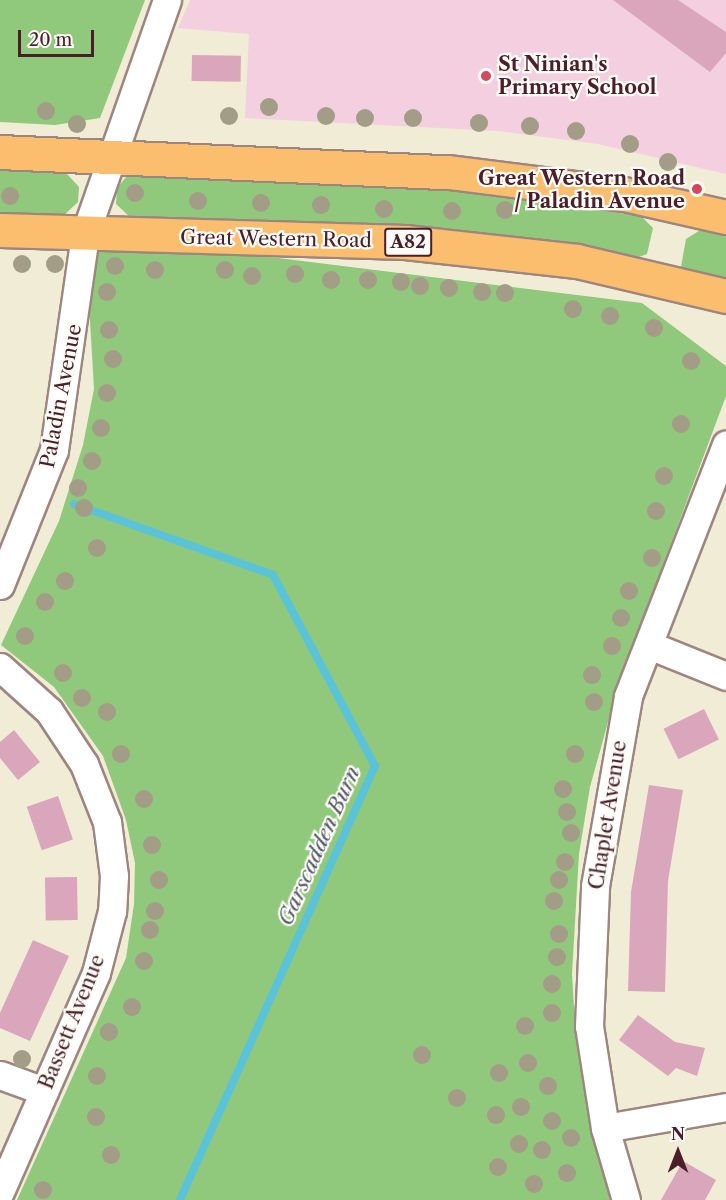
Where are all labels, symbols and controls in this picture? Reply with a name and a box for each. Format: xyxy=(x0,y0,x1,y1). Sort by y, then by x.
scale bar xyxy=(21,18,98,56)
text: 20 m xyxy=(29,29,72,51)
place label: St Ninian's Primary School xyxy=(498,52,657,99)
marker: St Ninian's Primary School xyxy=(479,69,493,83)
place label: Great Western Road / Paladin Avenue xyxy=(477,166,685,213)
marker: Great Western Road / Paladin Avenue xyxy=(690,182,704,196)
street label: Great Western Road xyxy=(180,225,372,253)
road number: A82 xyxy=(384,227,432,257)
street label: Paladin Avenue xyxy=(35,321,87,471)
street label: Chaplet Avenue xyxy=(584,738,632,892)
water label: Garscadden Burn xyxy=(273,763,365,929)
street label: Bassett Avenue xyxy=(34,951,110,1093)
north arrow xyxy=(648,1122,708,1182)
text: N xyxy=(671,1124,685,1144)

